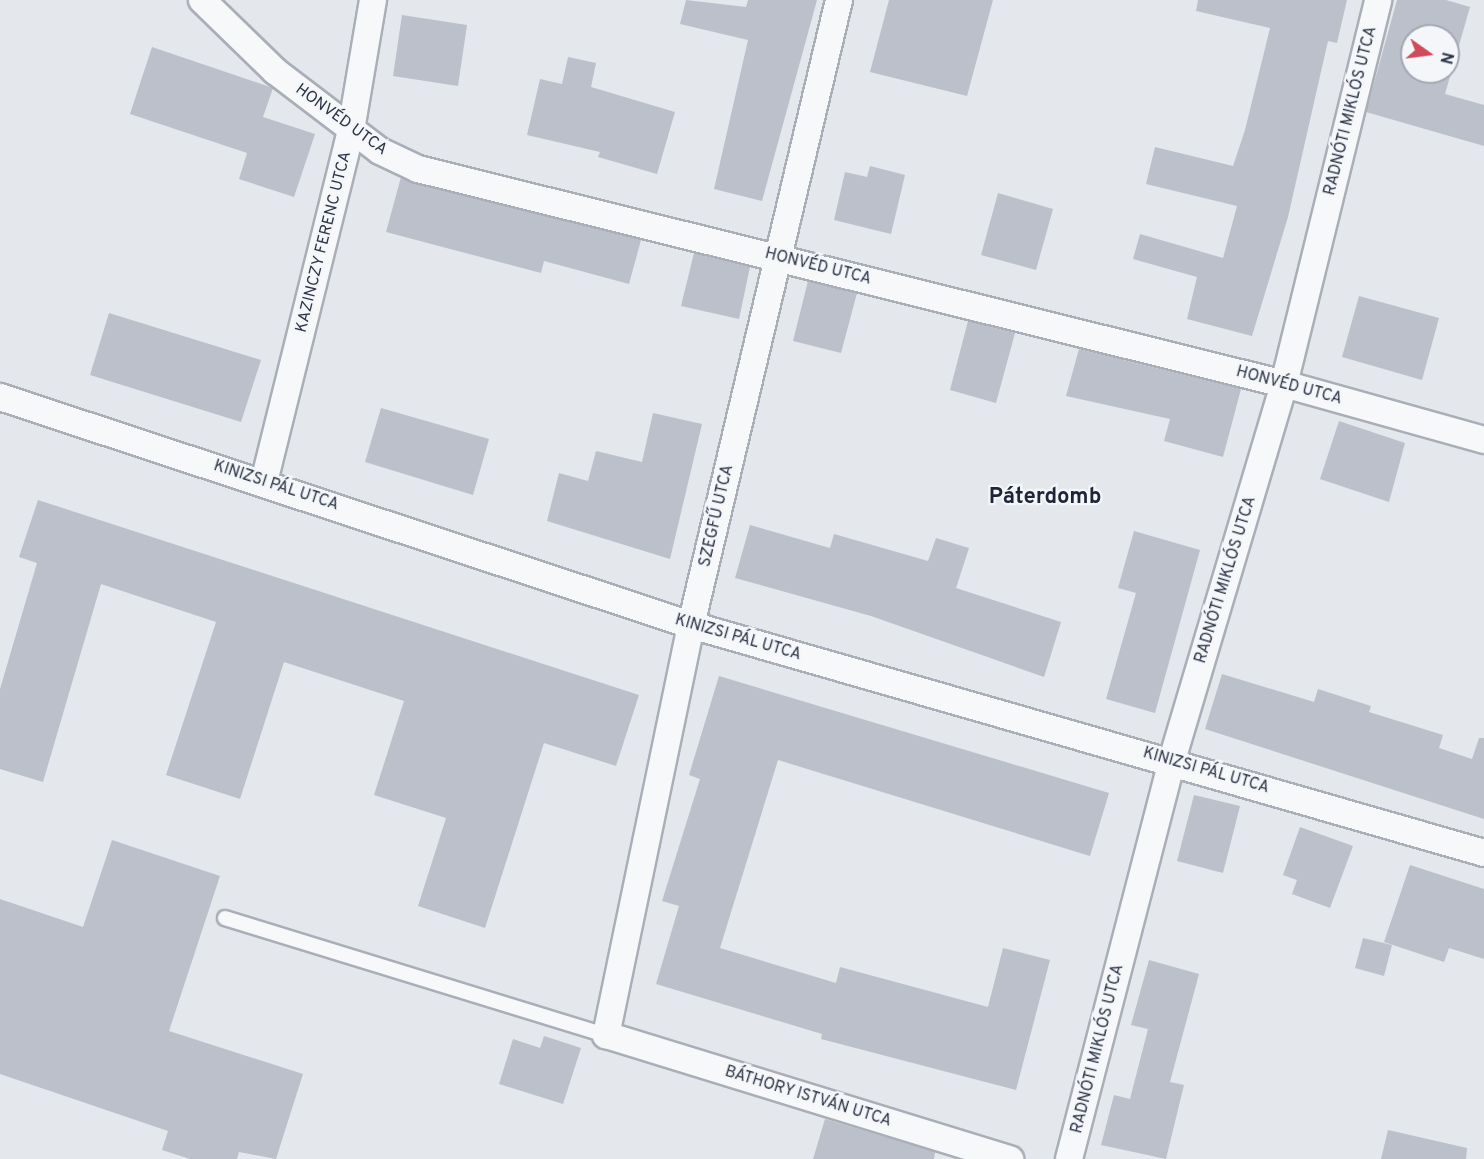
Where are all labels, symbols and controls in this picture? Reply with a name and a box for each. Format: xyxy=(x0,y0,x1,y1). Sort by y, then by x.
street label: RADNÓTI MIKLÓS UTCA xyxy=(1321,24,1381,198)
north arrow xyxy=(1400,24,1460,84)
text: N xyxy=(1434,50,1457,66)
street label: HONVÉD UTCA xyxy=(291,80,391,160)
street label: KAZINCZY FERENC UTCA xyxy=(292,149,356,335)
street label: HONVÉD UTCA xyxy=(763,245,873,289)
street label: HONVÉD UTCA xyxy=(1234,363,1344,409)
street label: KINIZSI PÁL UTCA xyxy=(211,457,341,515)
street label: SZEGFŰ UTCA xyxy=(696,463,738,569)
district label: Páterdomb xyxy=(989,485,1101,511)
street label: RADNÓTI MIKLÓS UTCA xyxy=(1191,494,1261,666)
street label: KINIZSI PÁL UTCA xyxy=(673,611,803,665)
street label: KINIZSI PÁL UTCA xyxy=(1141,744,1271,798)
street label: RADNÓTI MIKLÓS UTCA xyxy=(1068,962,1128,1136)
street label: BÁTHORY ISTVÁN UTCA xyxy=(722,1062,894,1132)

